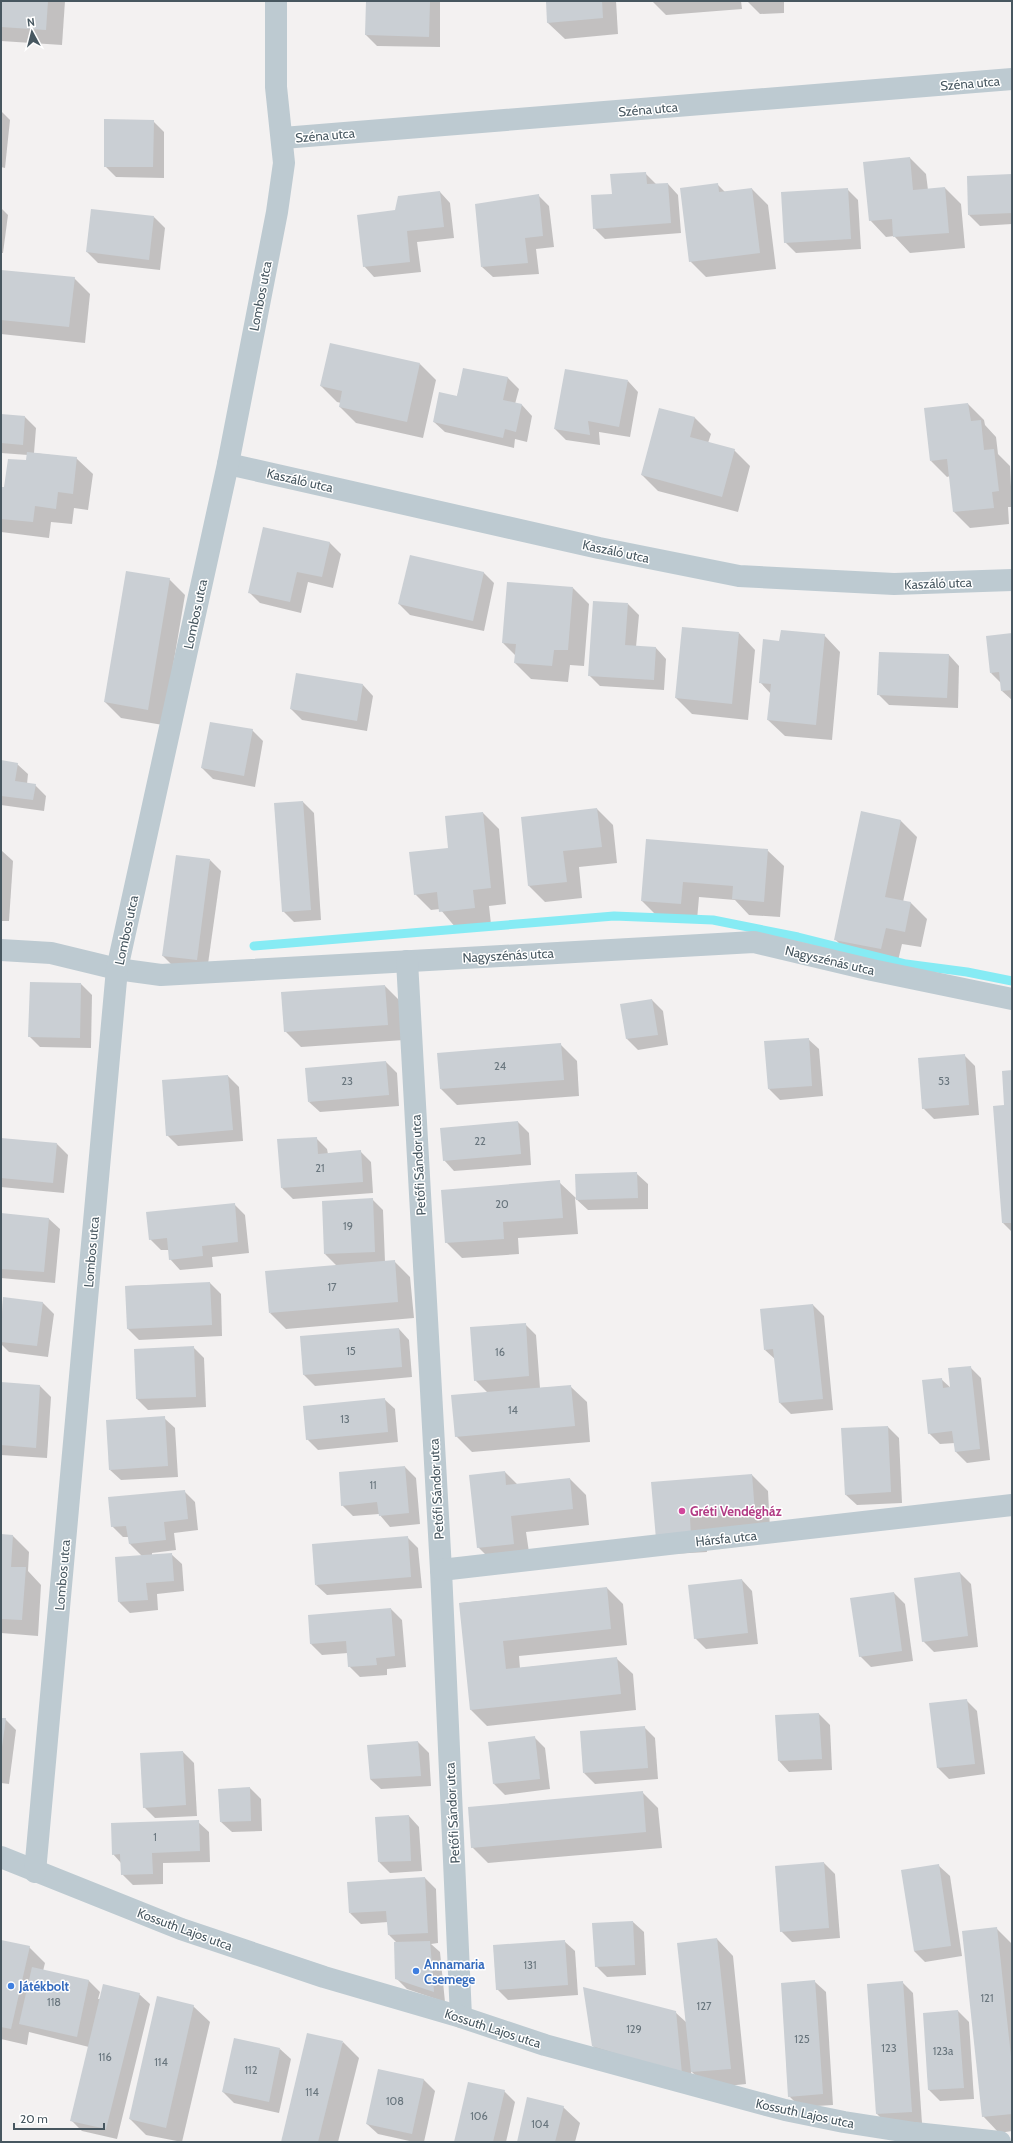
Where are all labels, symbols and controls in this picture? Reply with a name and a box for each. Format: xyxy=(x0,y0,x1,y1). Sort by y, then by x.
north arrow xyxy=(12,12,52,52)
text: N xyxy=(26,15,35,29)
street label: Széna utca xyxy=(940,72,1001,94)
street label: Széna utca xyxy=(618,98,679,120)
street label: Széna utca xyxy=(295,124,356,146)
street label: Lombos utca xyxy=(245,259,275,332)
street label: Kaszáló utca xyxy=(265,465,336,496)
street label: Kaszáló utca xyxy=(581,536,652,566)
street label: Kaszáló utca xyxy=(904,574,973,592)
street label: Lombos utca xyxy=(180,577,210,650)
street label: Lombos utca xyxy=(111,893,141,966)
street label: Nagyszénás utca xyxy=(784,942,877,978)
street label: Nagyszénás utca xyxy=(462,945,555,965)
house number: 24 xyxy=(494,1059,507,1073)
house number: 23 xyxy=(341,1074,353,1088)
house number: 53 xyxy=(938,1074,950,1088)
street label: Petőfi Sándor utca xyxy=(407,1113,429,1216)
house number: 22 xyxy=(474,1134,486,1148)
house number: 21 xyxy=(315,1161,325,1175)
house number: 20 xyxy=(495,1197,509,1211)
street label: Lombos utca xyxy=(80,1215,102,1288)
house number: 19 xyxy=(343,1219,353,1233)
house number: 17 xyxy=(327,1280,337,1294)
house number: 15 xyxy=(346,1344,356,1358)
house number: 16 xyxy=(495,1345,505,1359)
house number: 14 xyxy=(508,1403,519,1417)
house number: 13 xyxy=(340,1412,350,1426)
street label: Petőfi Sándor utca xyxy=(425,1437,447,1540)
house number: 11 xyxy=(369,1478,377,1492)
place label: Gréti Vendégház xyxy=(690,1503,782,1519)
marker: Gréti Vendégház xyxy=(677,1506,687,1516)
street label: Hársfa utca xyxy=(695,1527,758,1549)
street label: Lombos utca xyxy=(51,1538,73,1611)
street label: Petőfi Sándor utca xyxy=(441,1761,463,1864)
house number: 1 xyxy=(153,1830,157,1844)
street label: Kossuth Lajos utca xyxy=(135,1904,236,1955)
place label: Annamaria Csemege xyxy=(424,1956,485,1987)
house number: 131 xyxy=(523,1958,537,1972)
marker: Annamaria Csemege xyxy=(411,1966,421,1976)
place label: Játékbolt xyxy=(18,1978,70,1994)
marker: Játékbolt xyxy=(6,1981,16,1991)
house number: 121 xyxy=(981,1991,993,2005)
house number: 118 xyxy=(47,1995,61,2009)
house number: 127 xyxy=(697,1999,712,2013)
street label: Kossuth Lajos utca xyxy=(443,2005,544,2052)
house number: 129 xyxy=(626,2022,642,2036)
house number: 125 xyxy=(794,2032,810,2046)
house number: 123 xyxy=(881,2041,897,2055)
house number: 123a xyxy=(933,2044,954,2058)
house number: 116 xyxy=(98,2050,112,2064)
house number: 114 xyxy=(154,2055,168,2069)
house number: 112 xyxy=(245,2063,258,2077)
house number: 114 xyxy=(305,2085,319,2099)
house number: 108 xyxy=(386,2094,404,2108)
street label: Kossuth Lajos utca xyxy=(754,2095,856,2132)
scale bar xyxy=(14,2105,104,2131)
house number: 106 xyxy=(470,2109,488,2123)
text: 20 m xyxy=(20,2111,48,2126)
house number: 104 xyxy=(531,2117,549,2131)

